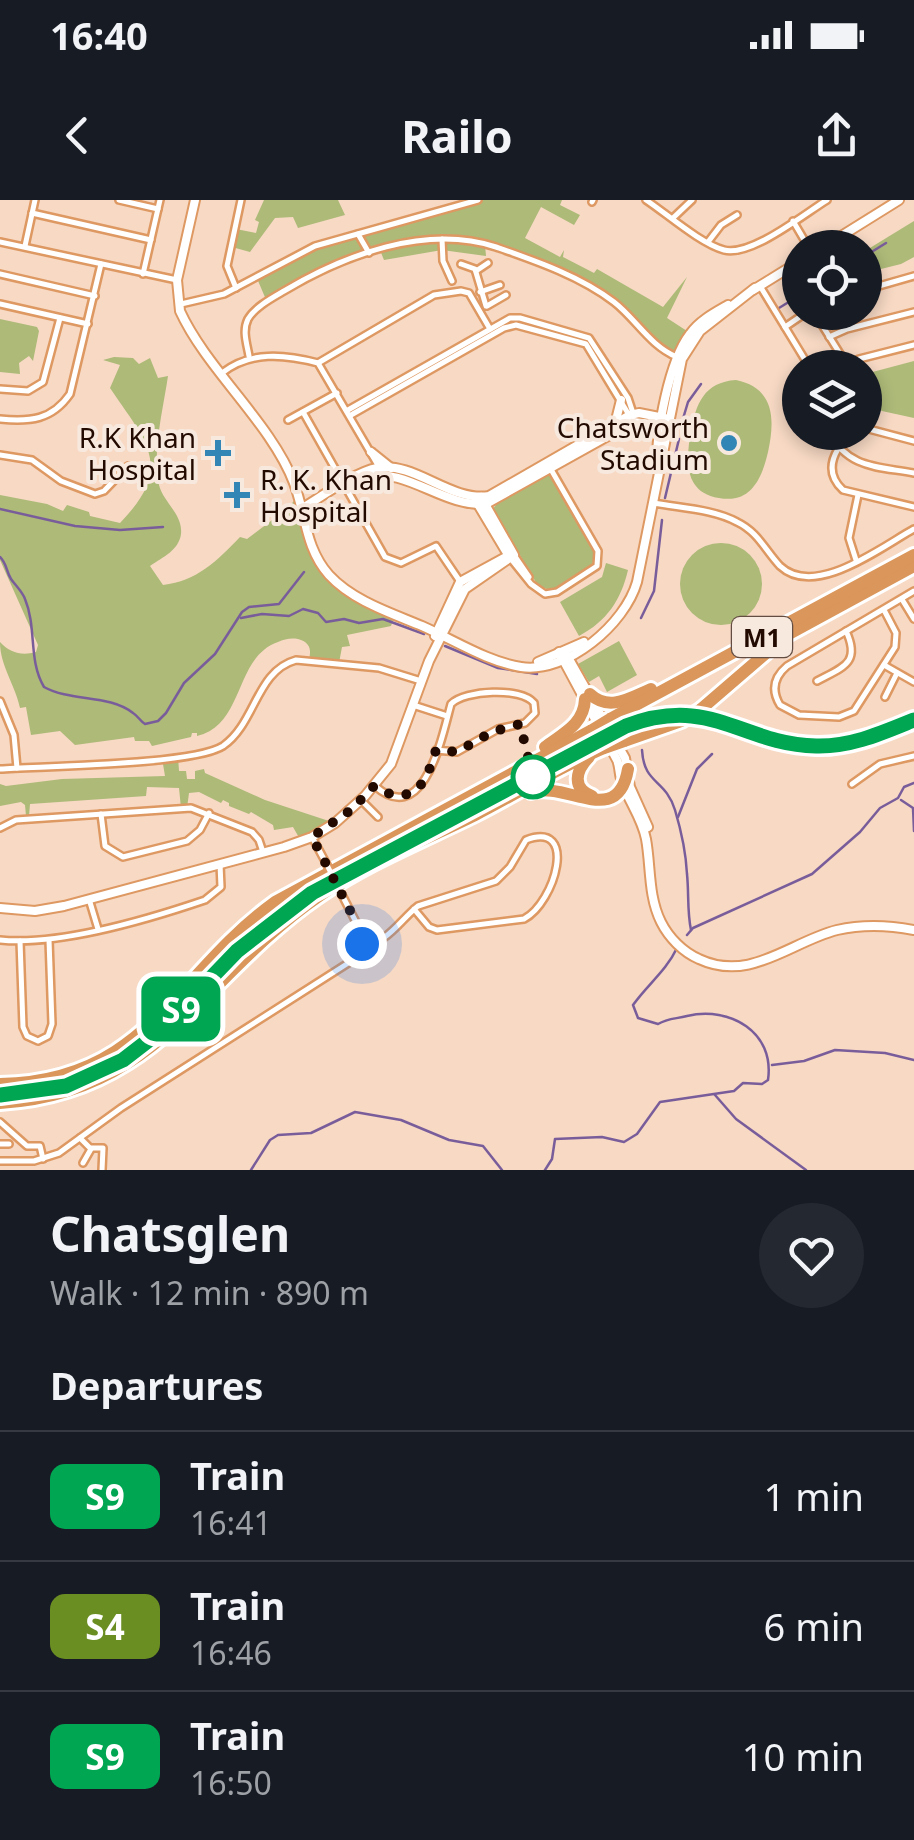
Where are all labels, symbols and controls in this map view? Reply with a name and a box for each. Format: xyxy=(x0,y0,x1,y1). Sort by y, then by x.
text: 16:40 xyxy=(50,9,148,61)
text: Railo xyxy=(401,105,513,166)
icon: back xyxy=(50,108,105,163)
icon: share xyxy=(809,108,864,163)
map controls xyxy=(782,230,882,450)
button: locate xyxy=(782,230,882,330)
button: layers xyxy=(782,350,882,450)
place label: Chatsworth Stadium xyxy=(557,408,709,478)
place label: R.K Khan Hospital xyxy=(79,418,196,488)
marker: Chatsworth Stadium xyxy=(718,432,740,454)
marker: R.K Khan Hospital xyxy=(205,440,231,466)
place label: R. K. Khan Hospital xyxy=(260,460,392,530)
marker: R. K. Khan Hospital xyxy=(224,482,250,508)
road number: M1 xyxy=(732,617,792,657)
unlabelled marker xyxy=(512,756,554,798)
your location xyxy=(337,919,387,969)
line badge: S9 xyxy=(136,976,226,1042)
text: S9 xyxy=(161,986,201,1033)
text: Chatsglen xyxy=(50,1201,290,1266)
button: heart xyxy=(759,1203,864,1308)
text: Walk · 12 min · 890 m xyxy=(50,1271,369,1314)
text: Departures xyxy=(50,1359,263,1411)
text: Train xyxy=(190,1449,285,1501)
text: 1 min xyxy=(764,1470,864,1522)
text: S9 xyxy=(85,1473,125,1520)
text: 16:41 xyxy=(190,1501,272,1544)
text: Train xyxy=(190,1579,285,1631)
text: 6 min xyxy=(764,1600,864,1652)
text: S4 xyxy=(85,1603,125,1650)
text: 16:46 xyxy=(190,1631,272,1674)
text: Train xyxy=(190,1709,285,1761)
text: 10 min xyxy=(742,1730,864,1782)
text: S9 xyxy=(85,1733,125,1780)
text: 16:50 xyxy=(190,1761,272,1804)

